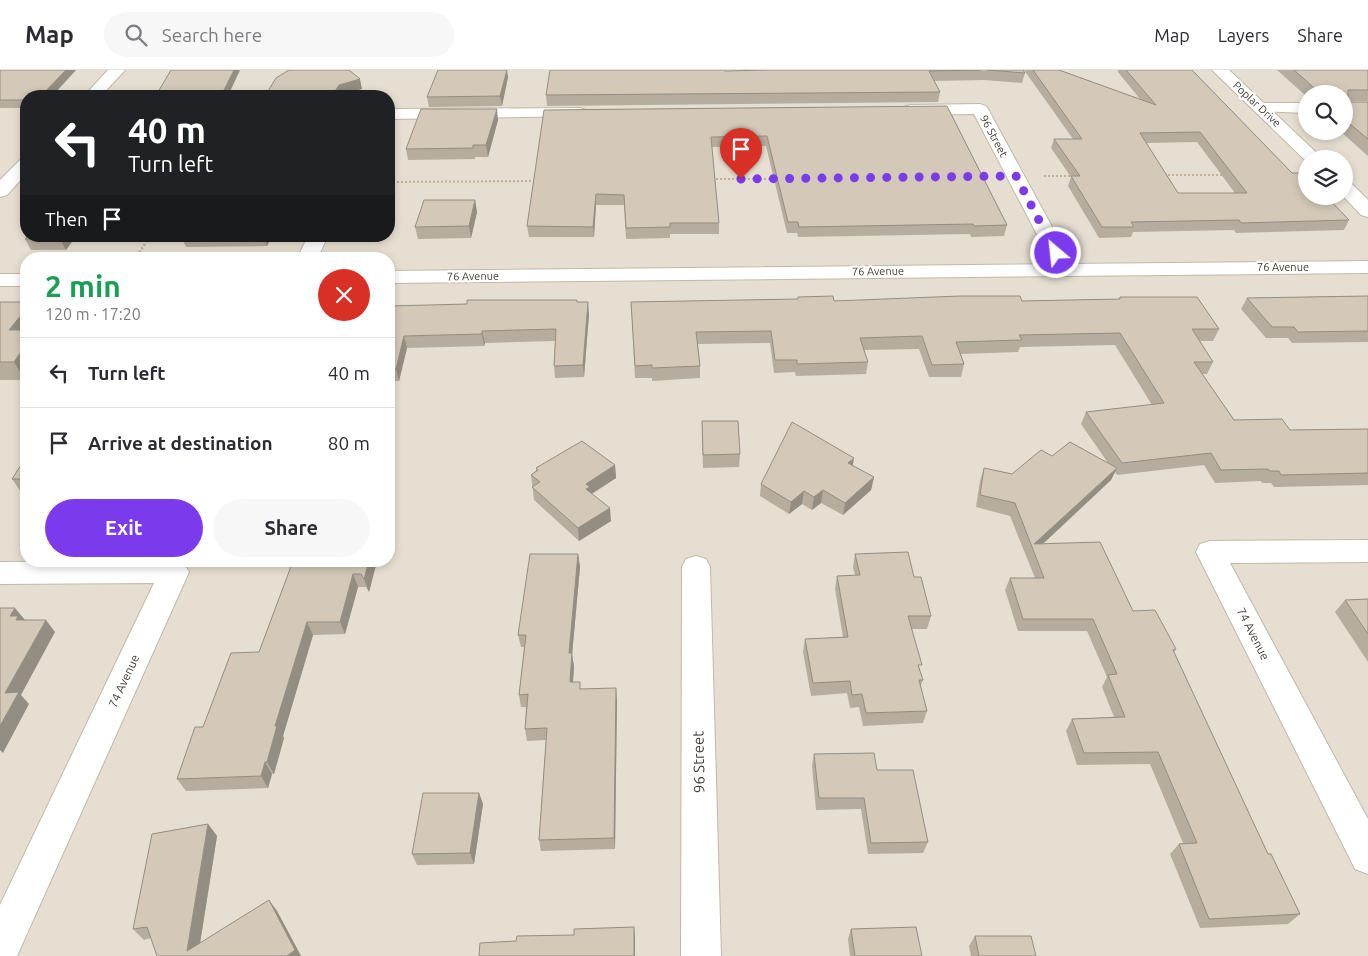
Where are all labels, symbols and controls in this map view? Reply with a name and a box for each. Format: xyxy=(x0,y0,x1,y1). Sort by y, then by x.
search box xyxy=(104,12,454,57)
text: Map xyxy=(25,21,74,48)
icon: search xyxy=(122,21,150,49)
text: Search here xyxy=(162,24,262,46)
text: Map xyxy=(1154,25,1190,45)
text: Layers xyxy=(1218,25,1269,45)
text: Share xyxy=(1297,25,1343,45)
street label: Poplar Drive xyxy=(1231,79,1283,129)
map controls xyxy=(1298,85,1353,205)
button: search xyxy=(1298,85,1353,140)
icon: left xyxy=(45,110,110,175)
text: 40 m xyxy=(128,110,206,150)
street label: 96 Street xyxy=(978,113,1010,160)
pin xyxy=(720,128,762,179)
icon: arrive xyxy=(727,135,755,163)
button: layers xyxy=(1298,150,1353,205)
text: Turn left xyxy=(128,151,213,176)
icon: arrive xyxy=(98,205,126,233)
text: Then xyxy=(45,208,88,230)
position arrow xyxy=(1029,226,1081,278)
street label: 76 Avenue xyxy=(1257,261,1309,273)
street label: 76 Avenue xyxy=(852,265,904,277)
text: 2 min xyxy=(45,269,121,303)
button: close xyxy=(318,269,370,321)
street label: 76 Avenue xyxy=(447,270,499,282)
text: 120 m · 17:20 xyxy=(45,305,141,323)
icon: left xyxy=(45,359,73,387)
text: Turn left xyxy=(88,362,166,384)
text: 40 m xyxy=(328,362,370,384)
icon: arrive xyxy=(45,429,73,457)
text: Arrive at destination xyxy=(88,432,273,454)
text: 80 m xyxy=(328,432,370,454)
button: Exit xyxy=(45,499,203,557)
button: Share xyxy=(213,499,370,557)
street label: 74 Avenue xyxy=(1235,606,1272,662)
street label: 74 Avenue xyxy=(106,652,141,709)
street label: 96 Street xyxy=(689,731,708,793)

